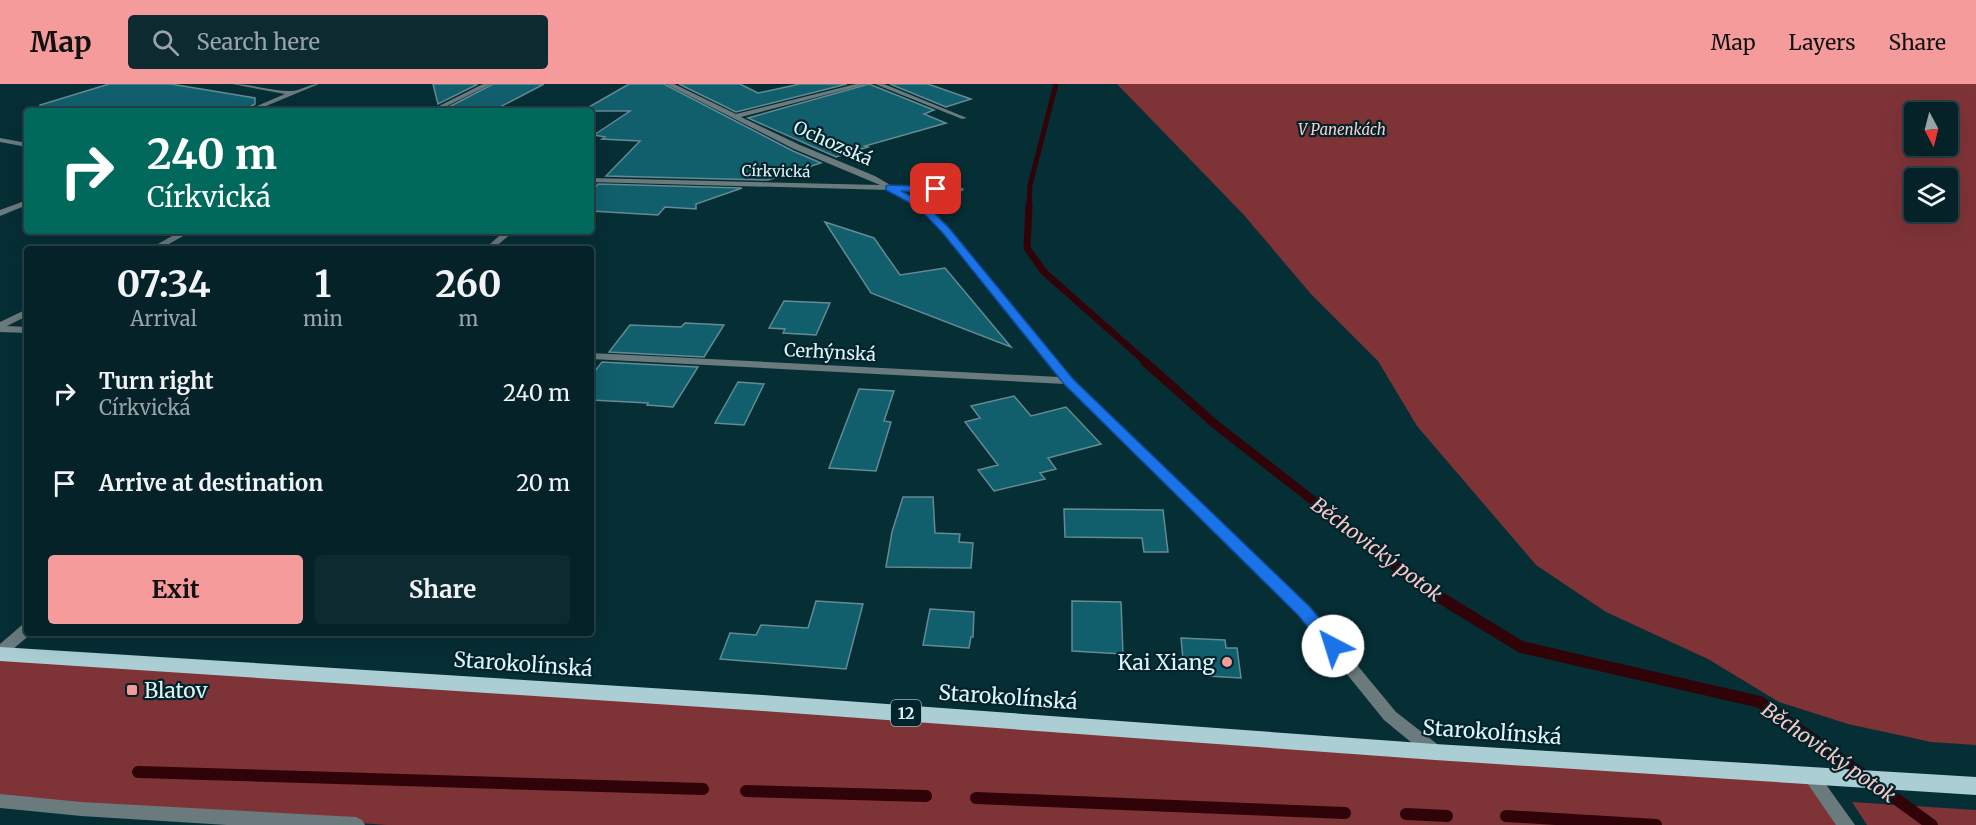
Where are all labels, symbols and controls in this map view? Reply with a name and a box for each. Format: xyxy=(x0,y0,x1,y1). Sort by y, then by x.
search box xyxy=(128,15,548,69)
text: Map xyxy=(30,24,92,60)
icon: search xyxy=(149,26,182,59)
text: Search here xyxy=(197,28,320,56)
text: Map xyxy=(1711,29,1756,56)
text: Layers xyxy=(1789,29,1856,56)
text: Share xyxy=(1889,29,1946,56)
north arrow xyxy=(1904,102,1958,156)
map controls xyxy=(1904,102,1958,222)
street label: Ochozská xyxy=(790,115,876,171)
park label: V Panenkách xyxy=(1298,120,1386,139)
text: 240 m xyxy=(147,128,277,180)
icon: right xyxy=(48,132,126,210)
street label: Církvická xyxy=(742,161,810,181)
pin xyxy=(910,163,961,214)
button: layers xyxy=(1904,168,1958,222)
icon: arrive xyxy=(919,172,952,205)
text: Církvická xyxy=(147,180,271,214)
text: 07:34 xyxy=(116,262,211,307)
text: 1 xyxy=(315,262,331,307)
text: 260 xyxy=(435,262,502,307)
text: Arrival xyxy=(130,306,197,331)
text: min xyxy=(303,306,343,331)
text: m xyxy=(458,306,478,331)
street label: Cerhýnská xyxy=(783,338,877,366)
text: Turn right xyxy=(99,367,213,395)
icon: right xyxy=(48,377,81,410)
text: 240 m xyxy=(503,379,570,407)
text: Církvická xyxy=(99,395,191,420)
icon: arrive xyxy=(48,467,81,500)
text: Arrive at destination xyxy=(99,469,323,497)
text: 20 m xyxy=(516,469,570,497)
water label: Běchovický potok xyxy=(1306,492,1448,607)
button: Exit xyxy=(48,555,303,624)
button: Share xyxy=(315,555,570,624)
position arrow xyxy=(1301,614,1365,678)
street label: Starokolínská xyxy=(452,646,594,682)
place label: Kai Xiang xyxy=(1117,649,1215,676)
marker: Kai Xiang xyxy=(1220,655,1234,669)
place label: Blatov xyxy=(144,677,208,704)
street label: Starokolínská xyxy=(937,679,1079,715)
marker: Blatov xyxy=(125,683,139,697)
water label: Běchovický potok xyxy=(1757,696,1901,808)
road number: 12 xyxy=(891,700,921,726)
street label: Starokolínská xyxy=(1421,714,1563,750)

